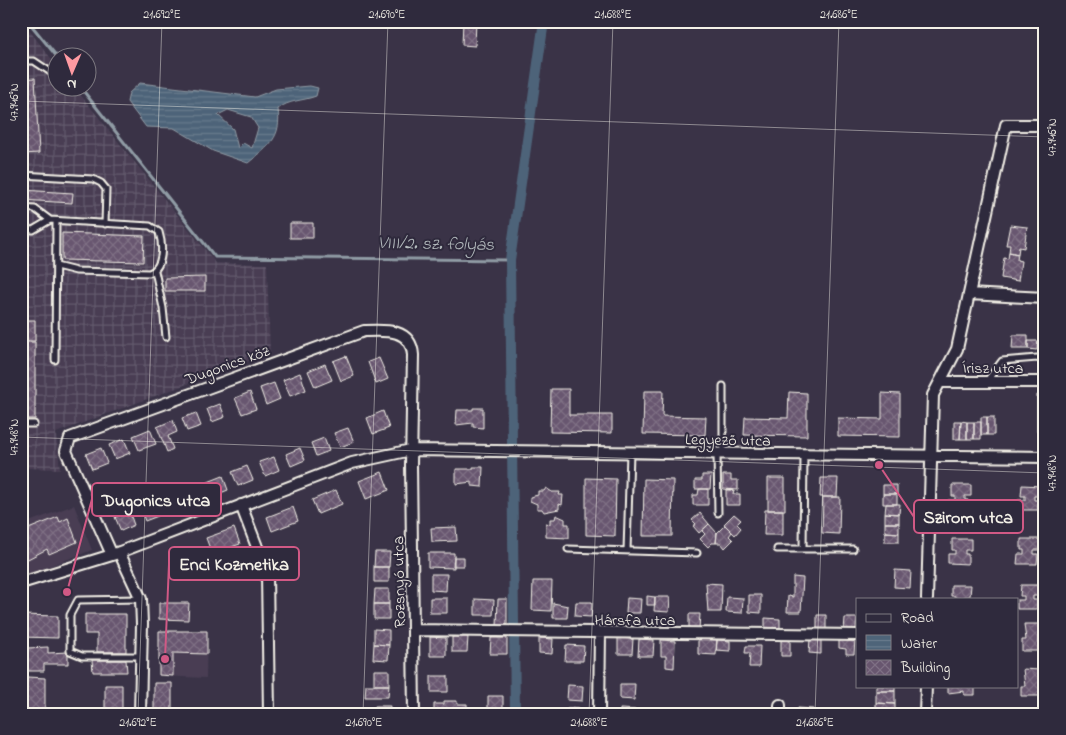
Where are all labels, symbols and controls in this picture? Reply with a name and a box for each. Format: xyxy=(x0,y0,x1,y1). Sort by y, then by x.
text: 21.692°E xyxy=(143,6,181,24)
text: 21.690°E xyxy=(369,6,405,24)
text: 21.688°E xyxy=(595,6,632,24)
text: 21.686°E xyxy=(820,6,858,24)
north arrow xyxy=(48,48,98,98)
text: N xyxy=(67,73,77,94)
text: 47.946°N xyxy=(6,83,24,121)
text: 47.946°N xyxy=(1044,118,1062,156)
water label: VIII/2. sz. folyás xyxy=(378,231,495,259)
street label: Dugonics köz xyxy=(181,339,274,393)
street label: Írisz utca xyxy=(962,357,1023,381)
text: 47.948°N xyxy=(6,419,24,455)
street label: Legyező utca xyxy=(685,428,771,454)
text: 47.948°N xyxy=(1044,455,1062,491)
callout: Dugonics utca xyxy=(92,483,221,516)
text: Dugonics utca xyxy=(101,489,211,516)
callout: Szirom utca xyxy=(914,500,1023,533)
text: Szirom utca xyxy=(923,506,1013,532)
street label: Rozsnyó utca xyxy=(387,536,413,628)
callout: Enci Kozmetika xyxy=(169,547,299,580)
text: Enci Kozmetika xyxy=(179,553,289,579)
legend xyxy=(856,598,1018,688)
text: Road xyxy=(901,607,934,629)
street label: Hársfa utca xyxy=(595,609,675,633)
text: Water xyxy=(901,633,937,655)
text: Building xyxy=(900,657,950,680)
text: 21.692°E xyxy=(119,714,157,732)
text: 21.690°E xyxy=(346,714,382,732)
text: 21.688°E xyxy=(571,714,608,732)
text: 21.686°E xyxy=(796,714,834,732)

